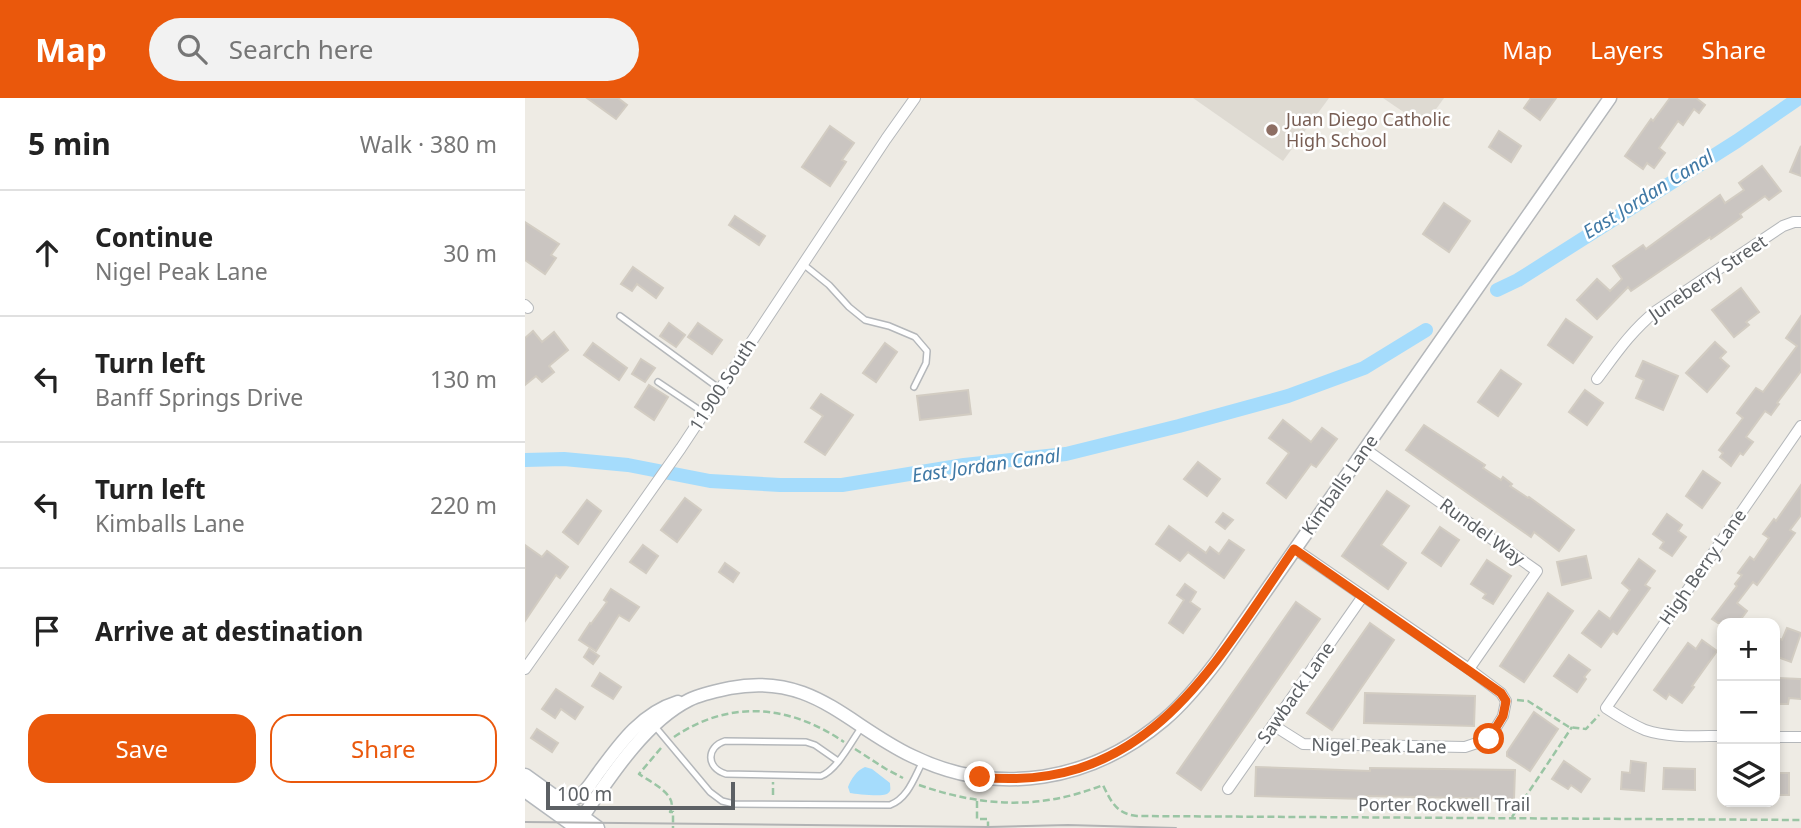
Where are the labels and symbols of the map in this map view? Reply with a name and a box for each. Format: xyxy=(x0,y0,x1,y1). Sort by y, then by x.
place label: Juan Diego Catholic High School xyxy=(1284,107,1451,152)
marker: Juan Diego Catholic High School xyxy=(1264,122,1280,138)
water label: East Jordan Canal xyxy=(1578,143,1719,245)
street label: Juneberry Street xyxy=(1642,228,1772,327)
street label: 11900 South xyxy=(683,334,761,435)
street label: Kimballs Lane xyxy=(1296,430,1383,539)
water label: East Jordan Canal xyxy=(910,442,1063,488)
street label: Rundel Way xyxy=(1435,492,1531,571)
street label: High Berry Lane xyxy=(1653,504,1751,629)
street label: Sawback Lane xyxy=(1251,637,1339,748)
route start xyxy=(1473,723,1504,754)
street label: Nigel Peak Lane xyxy=(1311,732,1447,758)
route end xyxy=(964,761,995,792)
scale bar xyxy=(546,779,735,811)
street label: Porter Rockwell Trail xyxy=(1358,792,1530,816)

